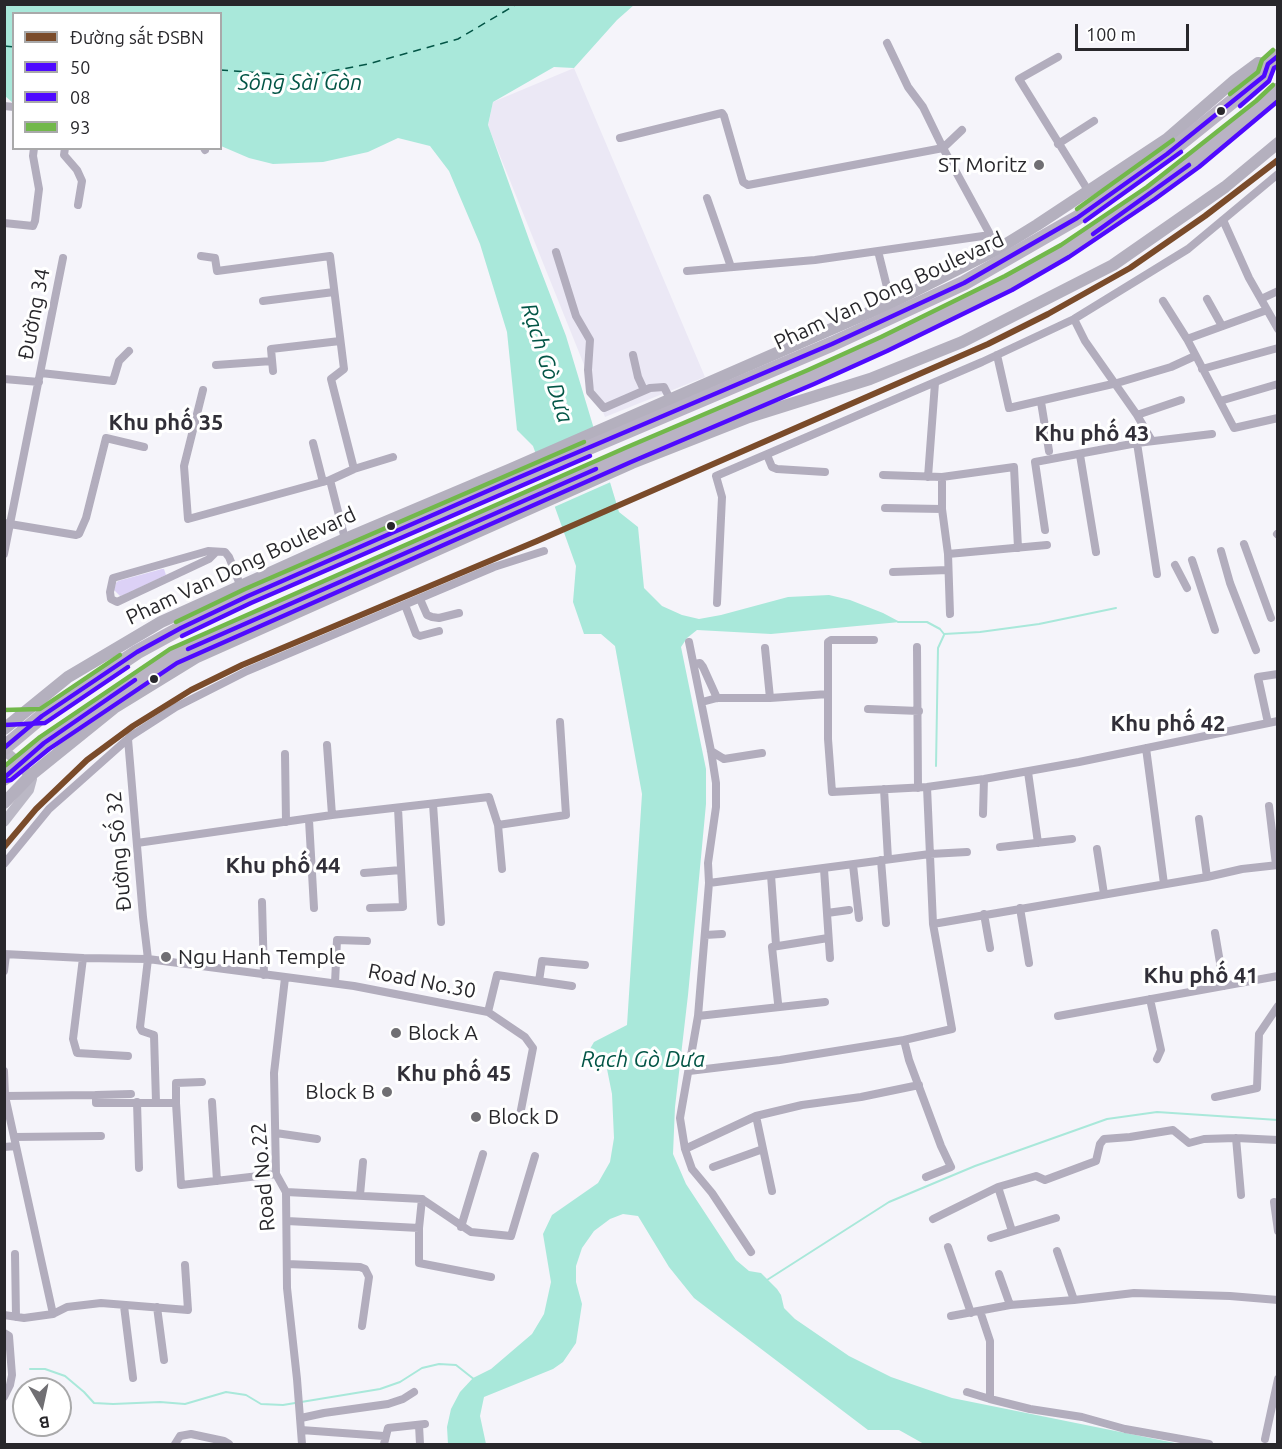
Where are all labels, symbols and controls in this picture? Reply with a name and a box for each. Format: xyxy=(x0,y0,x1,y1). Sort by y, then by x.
legend xyxy=(12,12,222,150)
scale bar xyxy=(1078,12,1192,50)
text: 100 m xyxy=(1086,24,1136,44)
text: Đường sắt ĐSBN xyxy=(70,27,204,47)
text: 50 xyxy=(70,57,90,77)
water label: Sông Sài Gòn xyxy=(238,70,362,96)
text: 08 xyxy=(70,87,90,107)
unlabelled marker xyxy=(1215,105,1227,117)
text: 93 xyxy=(70,117,90,137)
place label: ST Moritz xyxy=(938,152,1027,178)
marker: ST Moritz xyxy=(1032,158,1046,172)
street label: Pham Van Dong Boulevard xyxy=(770,227,1008,355)
street label: Đường 34 xyxy=(13,266,55,362)
water label: Rạch Gò Dưa xyxy=(515,300,579,426)
district label: Khu phố 35 xyxy=(109,410,223,436)
district label: Khu phố 43 xyxy=(1035,421,1149,447)
street label: Pham Van Dong Boulevard xyxy=(122,502,360,630)
unlabelled marker xyxy=(385,520,397,532)
unlabelled marker xyxy=(148,673,160,685)
district label: Khu phố 42 xyxy=(1111,711,1225,737)
street label: Đường Số 32 xyxy=(101,790,137,912)
district label: Khu phố 44 xyxy=(226,853,340,879)
place label: Ngu Hanh Temple xyxy=(178,944,346,970)
marker: Ngu Hanh Temple xyxy=(159,950,173,964)
street label: Road No.30 xyxy=(366,958,478,1004)
district label: Khu phố 41 xyxy=(1144,963,1258,989)
place label: Block A xyxy=(408,1020,478,1046)
marker: Block A xyxy=(389,1026,403,1040)
water label: Rạch Gò Dưa xyxy=(581,1047,705,1073)
district label: Khu phố 45 xyxy=(397,1061,511,1087)
place label: Block B xyxy=(305,1079,375,1105)
marker: Block B xyxy=(380,1085,394,1099)
place label: Block D xyxy=(488,1104,559,1130)
marker: Block D xyxy=(469,1110,483,1124)
street label: Road No.22 xyxy=(246,1121,280,1233)
north arrow xyxy=(12,1377,72,1437)
text: B xyxy=(38,1413,51,1433)

